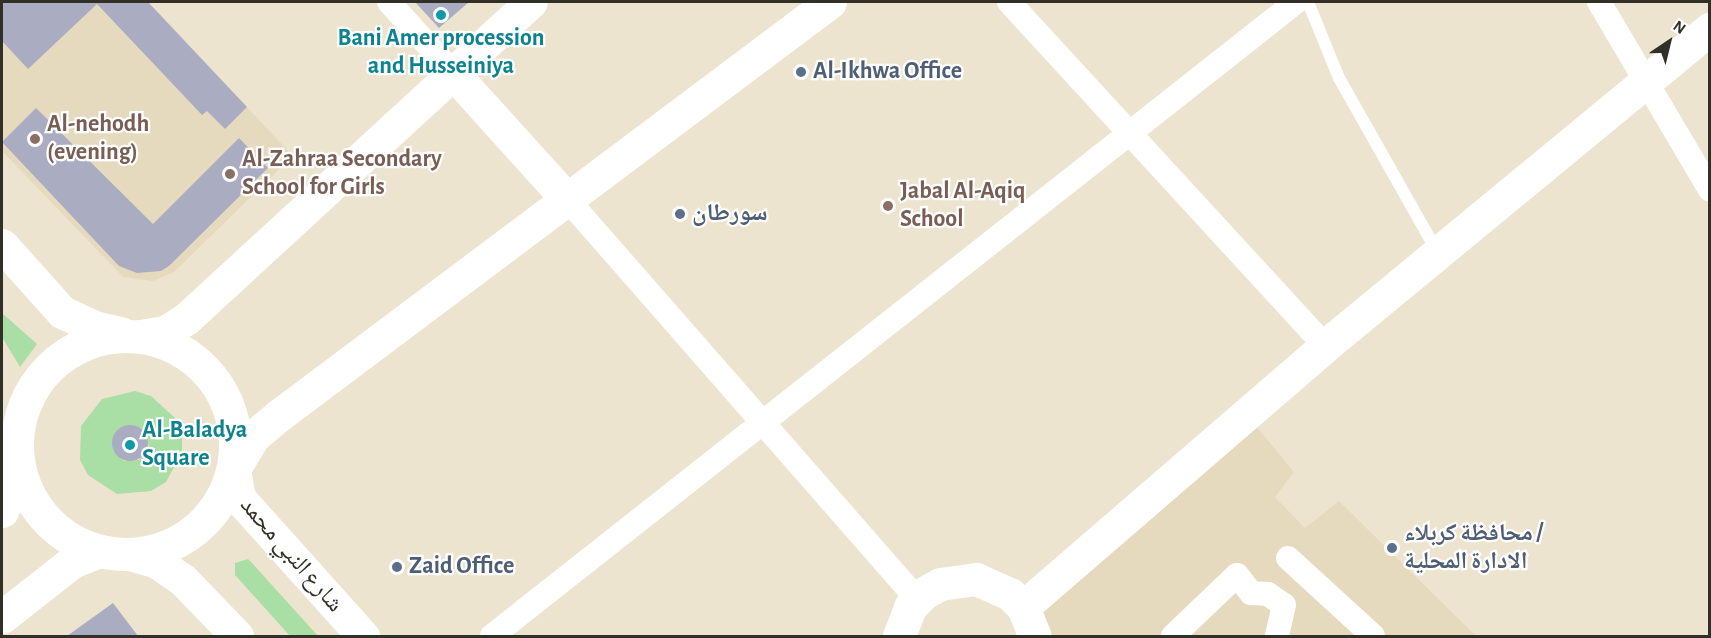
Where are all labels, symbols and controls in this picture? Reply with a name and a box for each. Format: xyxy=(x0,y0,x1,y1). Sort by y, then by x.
marker: Bani Amer procession and Husseiniya xyxy=(434,8,448,22)
north arrow xyxy=(1639,12,1699,72)
text: N xyxy=(1670,18,1688,37)
place label: Bani Amer procession and Husseiniya xyxy=(338,25,544,81)
place label: Al-Ikhwa Office xyxy=(813,58,962,86)
marker: Al-Ikhwa Office xyxy=(794,65,808,79)
place label: Al-nehodh (evening) xyxy=(47,111,149,167)
marker: Al-nehodh (evening) xyxy=(28,132,42,146)
place label: Al-Zahraa Secondary School for Girls xyxy=(242,146,442,202)
marker: Al-Zahraa Secondary School for Girls xyxy=(223,167,237,181)
place label: Jabal Al-Aqiq School xyxy=(900,178,1026,234)
marker: Jabal Al-Aqiq School xyxy=(881,199,895,213)
place label: سورطان xyxy=(692,200,768,228)
marker: سورطان xyxy=(673,207,687,221)
place label: Al-Baladya Square xyxy=(142,417,247,473)
marker: Al-Baladya Square xyxy=(123,438,137,452)
street label: شارع النبي محمد xyxy=(233,492,349,618)
place label: محافظة كربلاء / الادارة المحلية xyxy=(1404,520,1543,576)
marker: محافظة كربلاء / الادارة المحلية xyxy=(1385,541,1399,555)
place label: Zaid Office xyxy=(409,553,514,581)
marker: Zaid Office xyxy=(390,560,404,574)

